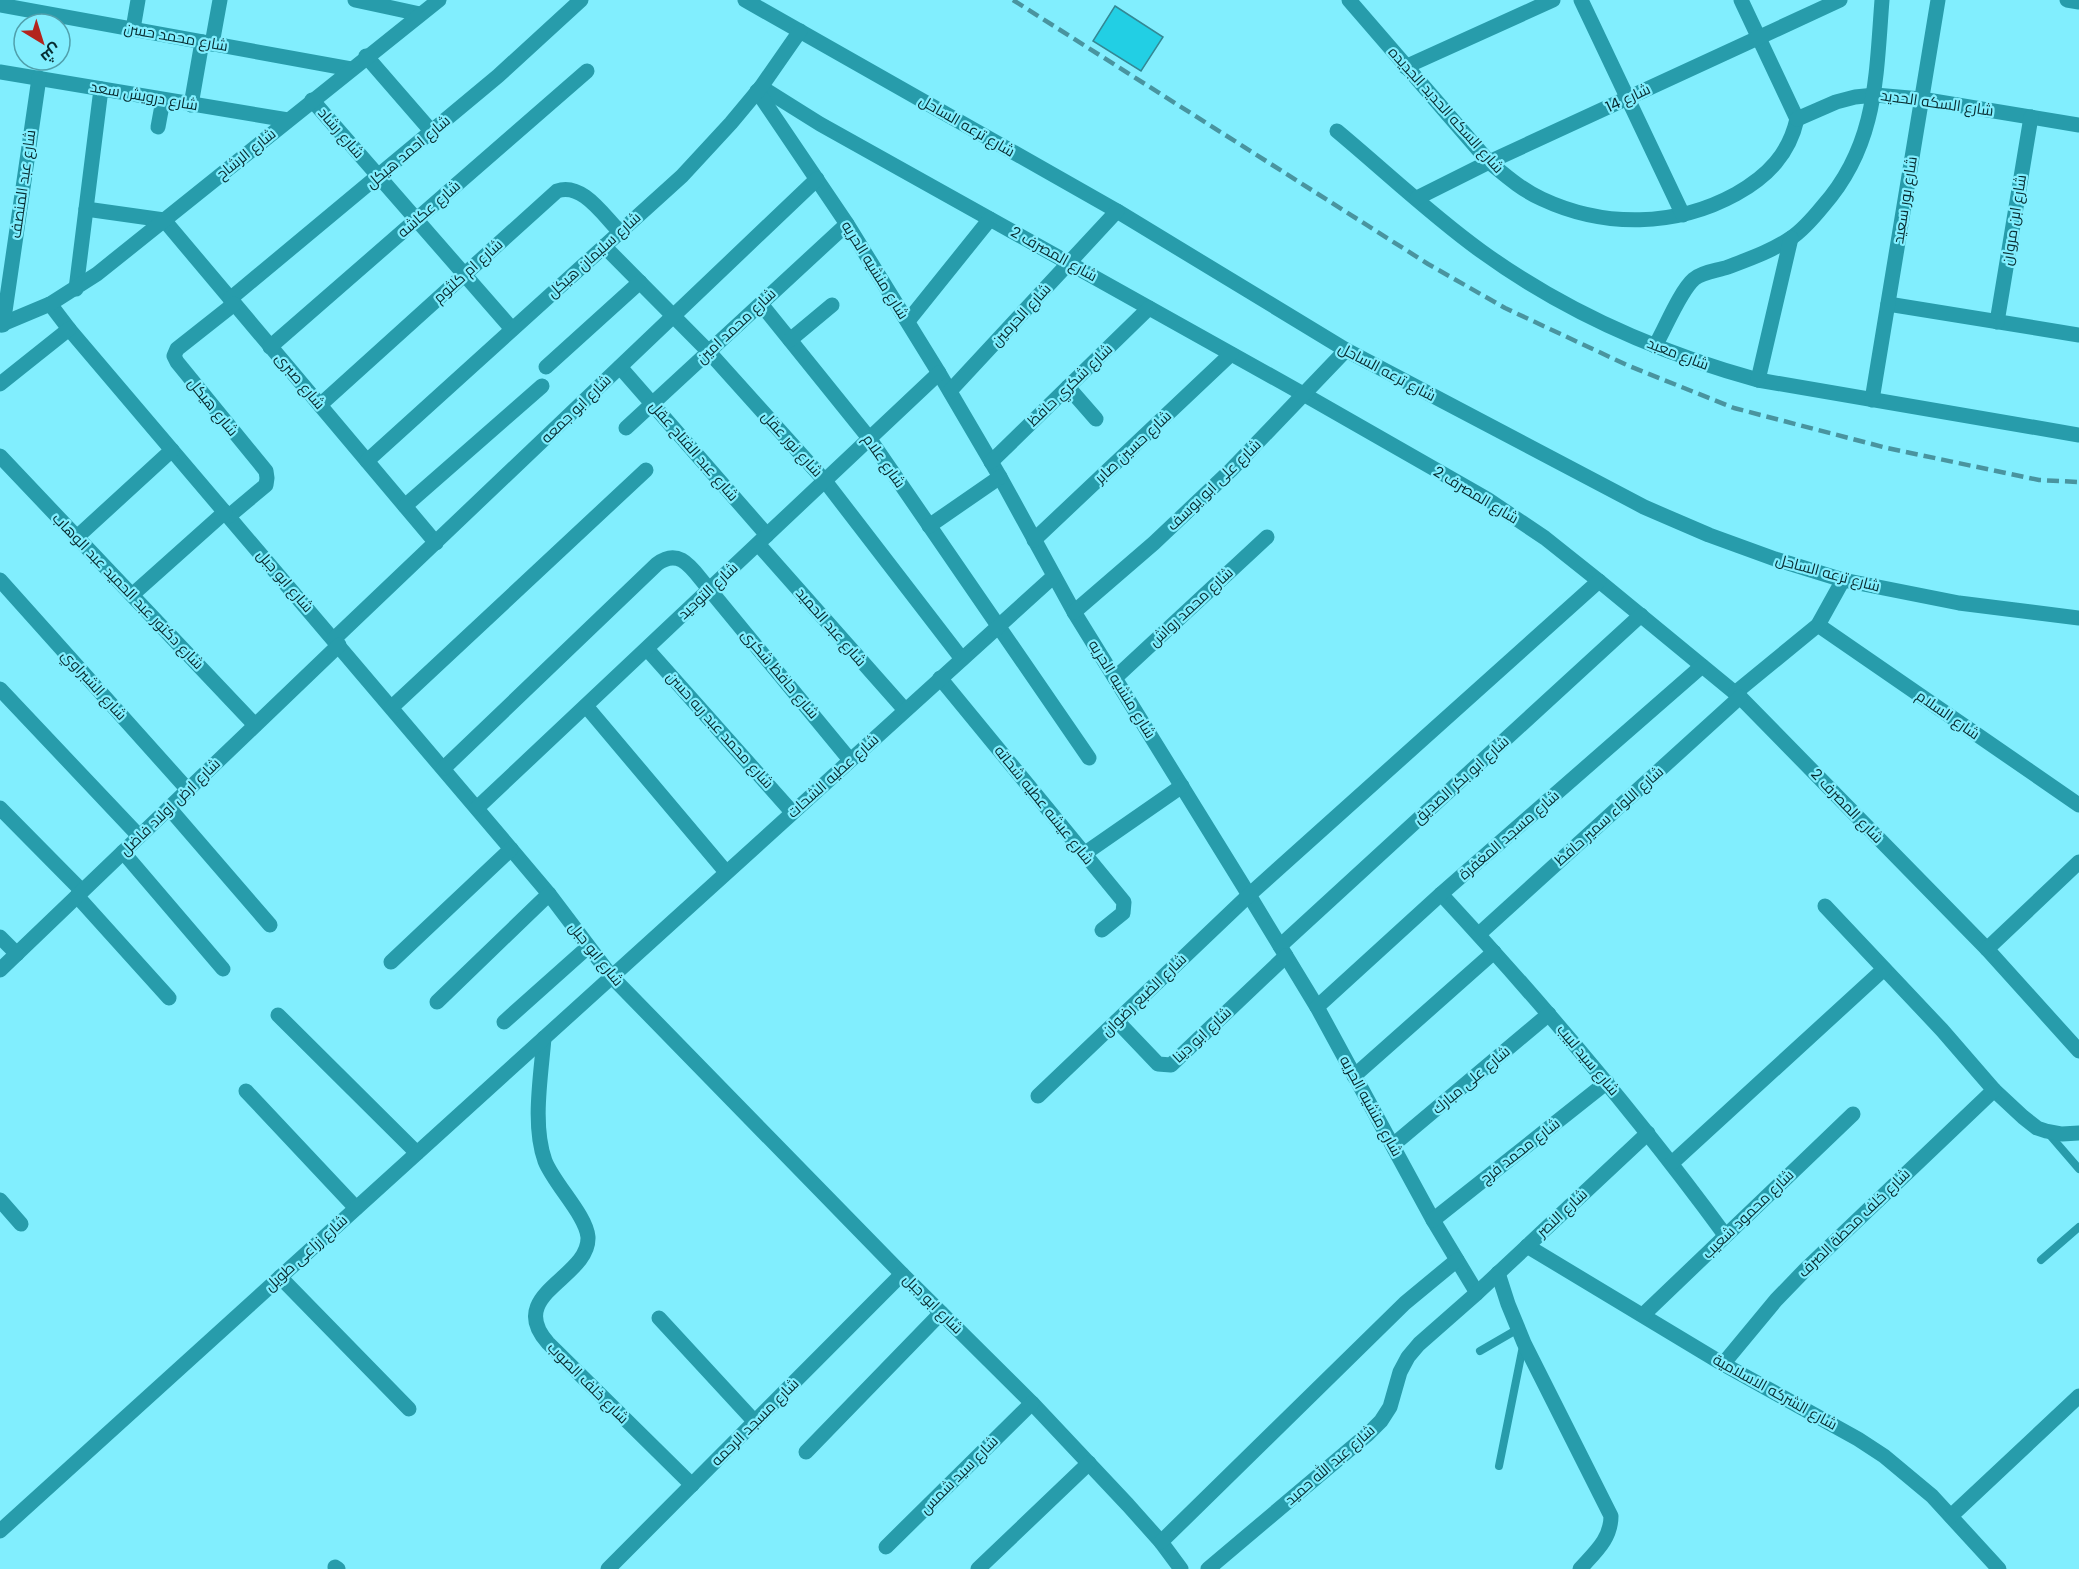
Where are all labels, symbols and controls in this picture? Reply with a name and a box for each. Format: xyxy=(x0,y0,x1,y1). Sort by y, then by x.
north arrow xyxy=(12,12,72,72)
street label: شارع محمد حسن xyxy=(122,17,230,57)
text: ش xyxy=(36,38,66,69)
street label: شارع السكه الحديد الجديده xyxy=(1383,42,1509,178)
street label: شارع درويش سعد xyxy=(88,76,200,116)
street label: شارع 14 xyxy=(1602,78,1654,118)
street label: شارع السكه الحديد xyxy=(1879,84,1995,122)
street label: شارع ترعه الساحل xyxy=(915,90,1019,162)
street label: شارع رشاد xyxy=(313,103,369,163)
street label: شارع احمد هيكل xyxy=(361,110,455,194)
street label: شارع الرشاح xyxy=(211,123,281,185)
street label: شارع عبد المنصف xyxy=(4,128,42,240)
street label: شارع بور سعيد xyxy=(1887,155,1923,245)
street label: شارع ابن مروان xyxy=(1996,173,2032,267)
street label: شارع عكاشه xyxy=(393,175,465,243)
street label: شارع سليمان هيكل xyxy=(542,207,646,303)
street label: شارع منشيه الحريه xyxy=(836,216,914,324)
street label: شارع المصرف 2 xyxy=(1007,221,1101,287)
street label: شارع ام كلثوم xyxy=(428,234,508,308)
street label: شارع الحرمين xyxy=(986,279,1056,351)
street label: شارع محمد امين xyxy=(691,283,781,369)
street label: شارع معبد xyxy=(1644,332,1712,376)
street label: شارع ترعه الساحل xyxy=(1334,337,1440,407)
street label: شارع شكري حافظ xyxy=(1022,339,1118,432)
street label: شارع صبرى xyxy=(270,348,330,414)
street label: شارع ابو جمعه xyxy=(536,370,616,448)
street label: شارع هيكل xyxy=(182,373,244,441)
street label: شارع عبد الفتاح عقل xyxy=(644,396,744,506)
street label: شارع حسين صابر xyxy=(1089,405,1176,489)
street label: شارع نور عقل xyxy=(756,406,828,482)
street label: شارع علام xyxy=(857,430,911,492)
street label: شارع على ابو يوسف xyxy=(1162,434,1266,536)
street label: شارع المصرف 2 xyxy=(1429,461,1523,529)
street label: شارع دكتور عبد الحميد عبد الوهاب xyxy=(47,508,209,674)
street label: شارع ابو جبل xyxy=(251,545,319,617)
street label: شارع ترعه الساحل xyxy=(1773,548,1883,598)
street label: شارع التوحيد xyxy=(673,557,743,625)
street label: شارع محمد رواش xyxy=(1144,562,1238,652)
street label: شارع عبد الحميد xyxy=(791,583,871,671)
street label: شارع حافظ شكرى xyxy=(736,624,824,724)
street label: شارع منشيه الحريه xyxy=(1083,635,1161,743)
street label: شارع الشبراوي xyxy=(55,645,132,726)
street label: شارع محمد عبد ربه حسن xyxy=(661,666,779,794)
street label: شارع السلام xyxy=(1912,685,1984,745)
street label: شارع عطيه الشحات xyxy=(782,729,884,823)
street label: شارع ابو بكر الصديق xyxy=(1408,731,1514,829)
street label: شارع عيشه عطيه شحاته xyxy=(989,741,1099,869)
street label: شارع ارض اولاد فاضل xyxy=(115,753,225,861)
street label: شارع اللواء سمير حافظ xyxy=(1550,761,1668,871)
street label: شارع المصرف 2 xyxy=(1806,764,1888,848)
street label: شارع مسجد المغفرة xyxy=(1454,785,1564,885)
street label: شارع ابو جبل xyxy=(563,917,629,991)
street label: شارع الضبع رضوان xyxy=(1096,949,1192,1041)
street label: شارع ابو دينا xyxy=(1167,1002,1237,1068)
street label: شارع سيد لبيب xyxy=(1552,1020,1624,1100)
street label: شارع على مبارك xyxy=(1427,1041,1515,1119)
street label: شارع منشيه الحريه xyxy=(1334,1051,1408,1161)
street label: شارع محمد فرج xyxy=(1475,1113,1565,1189)
street label: شارع خلف محطة الصرف xyxy=(1793,1163,1915,1283)
street label: شارع محمود شعيب xyxy=(1697,1164,1799,1264)
street label: شارع النصر xyxy=(1531,1184,1592,1243)
street label: شارع زراعى طويل xyxy=(259,1210,353,1296)
street label: شارع ابو جبل xyxy=(898,1269,968,1339)
street label: شارع خلف الصوب xyxy=(542,1337,634,1429)
street label: شارع الشركه الاسلامية xyxy=(1709,1349,1841,1435)
street label: شارع مسجد الرحمه xyxy=(706,1373,804,1471)
street label: شارع عبد الله حميد xyxy=(1280,1420,1380,1510)
street label: شارع سيد شمس xyxy=(915,1431,1003,1519)

